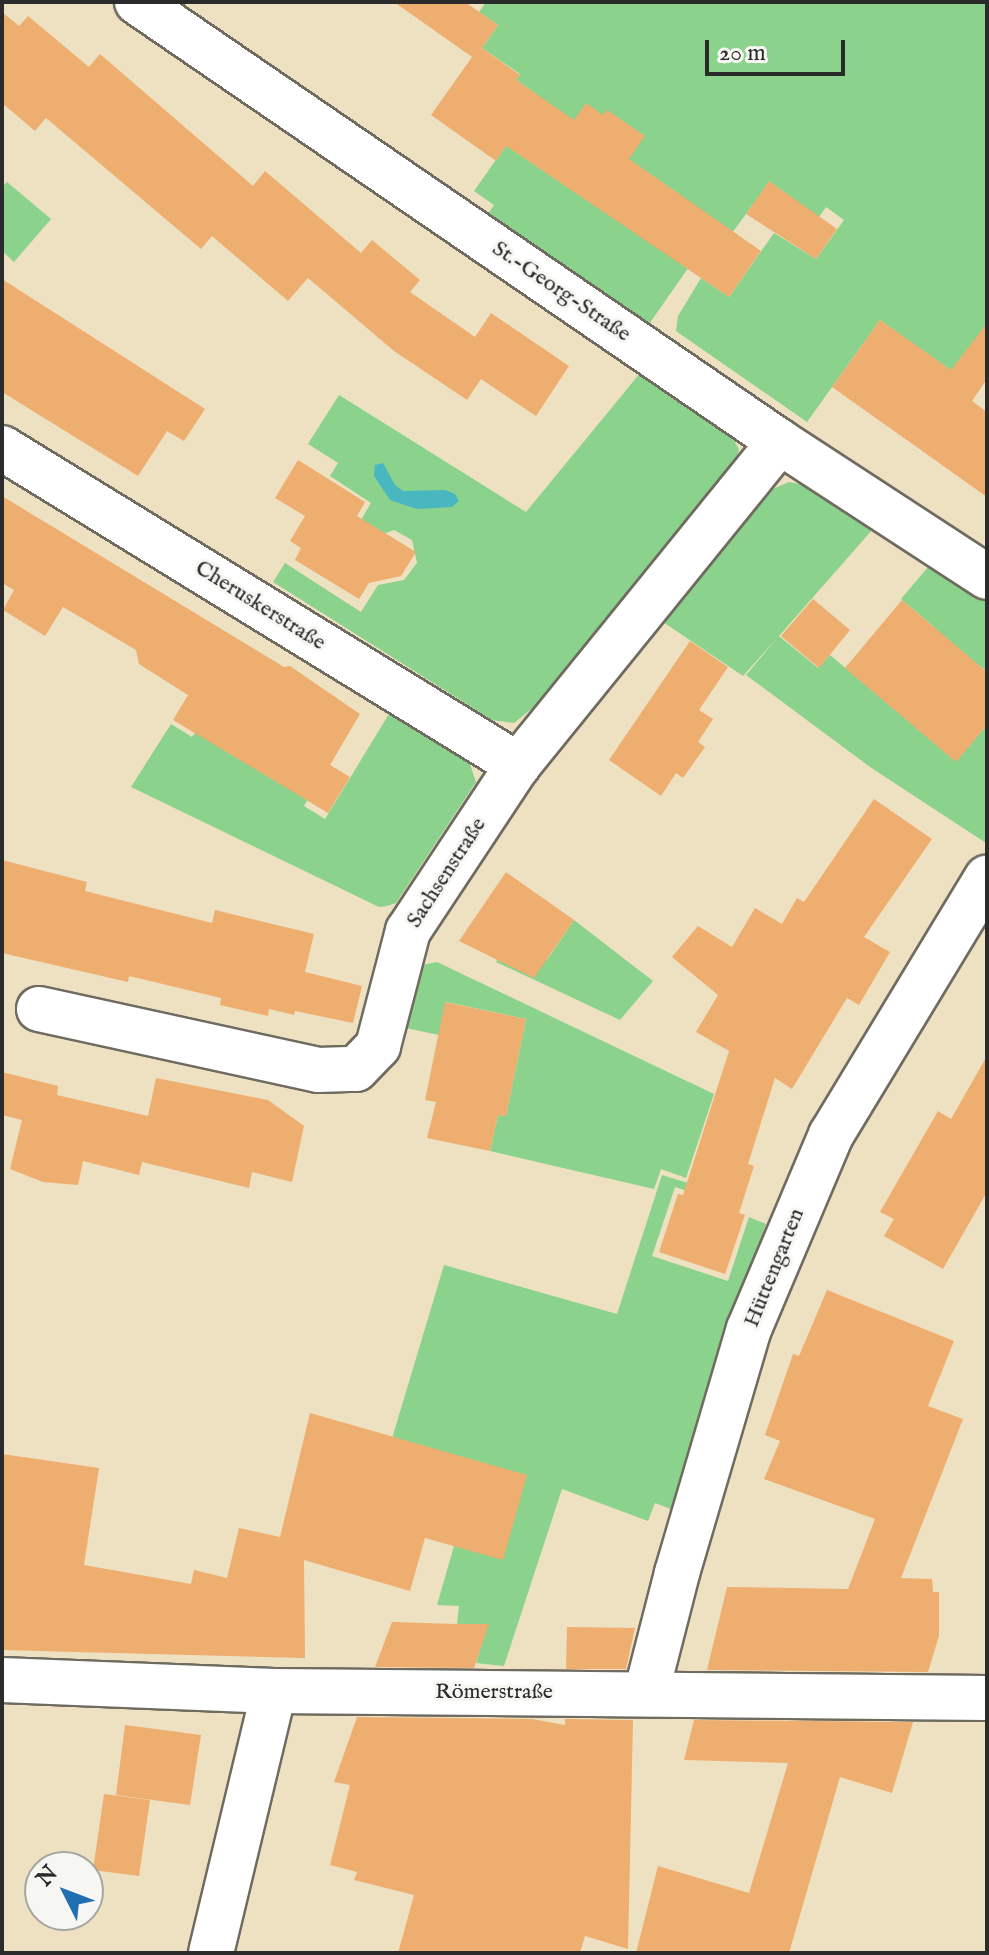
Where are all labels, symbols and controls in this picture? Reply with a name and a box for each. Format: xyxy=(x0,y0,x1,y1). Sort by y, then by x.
scale bar xyxy=(709,24,849,74)
text: 20 m xyxy=(719,38,766,69)
street label: St.-Georg-Straße xyxy=(487,236,635,348)
street label: Cheruskerstraße xyxy=(190,555,330,657)
street label: Sachsenstraße xyxy=(402,813,492,933)
street label: Hüttengarten xyxy=(739,1205,811,1331)
street label: Römerstraße xyxy=(435,1680,553,1706)
north arrow xyxy=(24,1851,104,1931)
text: N xyxy=(31,1860,64,1893)

